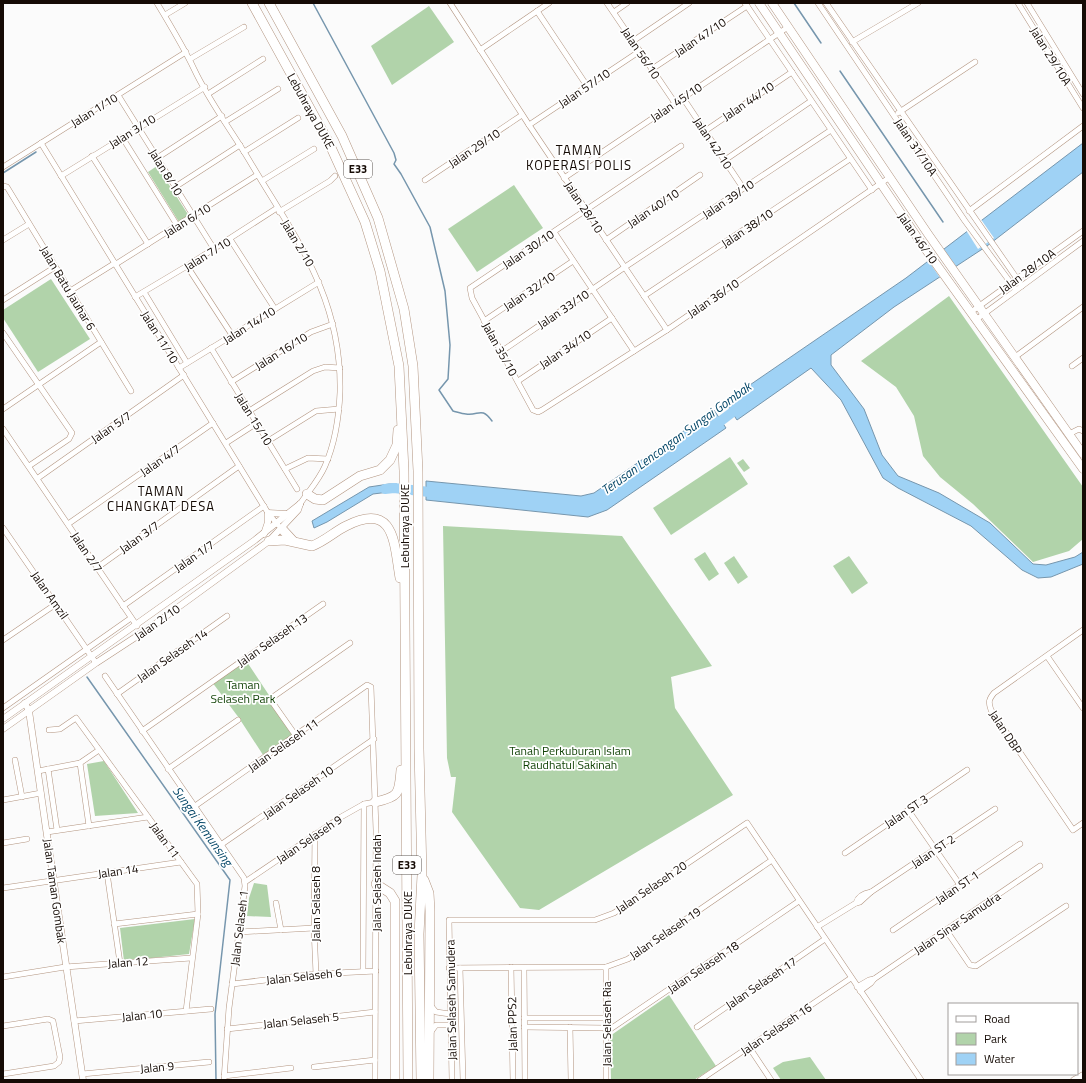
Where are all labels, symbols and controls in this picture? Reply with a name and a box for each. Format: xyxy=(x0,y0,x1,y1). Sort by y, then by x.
street label: Jalan 47/10 xyxy=(670,12,730,61)
street label: Jalan 56/10 xyxy=(617,23,666,83)
street label: Jalan 29/10A xyxy=(1025,23,1077,89)
street label: Jalan 57/10 xyxy=(554,63,614,112)
street label: Lebuhraya DUKE xyxy=(282,70,340,153)
street label: Jalan 44/10 xyxy=(718,76,778,125)
street label: Jalan 45/10 xyxy=(646,77,706,126)
street label: Jalan 1/10 xyxy=(67,88,122,132)
street label: Jalan 3/10 xyxy=(105,109,160,153)
street label: Jalan 42/10 xyxy=(689,113,738,173)
street label: Jalan 31/10A xyxy=(890,114,942,180)
street label: Jalan 29/10 xyxy=(444,123,504,172)
district label: TAMAN KOPERASI POLIS xyxy=(526,140,632,175)
street label: Jalan 8/10 xyxy=(144,145,188,200)
road number: E33 xyxy=(344,160,372,178)
street label: Jalan 39/10 xyxy=(698,174,758,223)
street label: Jalan 28/10 xyxy=(560,177,609,237)
street label: Jalan 40/10 xyxy=(623,183,683,232)
street label: Jalan 6/10 xyxy=(160,198,215,242)
street label: Jalan 38/10 xyxy=(717,203,777,252)
street label: Jalan 46/10 xyxy=(893,208,943,268)
street label: Jalan 2/10 xyxy=(276,216,320,271)
street label: Jalan 30/10 xyxy=(498,224,558,273)
street label: Jalan 7/10 xyxy=(180,232,235,276)
street label: Jalan Batu Jauhar 6 xyxy=(35,242,101,334)
street label: Jalan 28/10A xyxy=(995,244,1059,298)
street label: Jalan 32/10 xyxy=(499,266,559,315)
street label: Jalan 36/10 xyxy=(683,273,743,322)
street label: Jalan 33/10 xyxy=(533,284,593,333)
street label: Jalan 14/10 xyxy=(219,301,279,349)
street label: Jalan 11/10 xyxy=(136,307,184,367)
street label: Jalan 35/10 xyxy=(477,319,523,380)
street label: Jalan 34/10 xyxy=(535,324,595,373)
street label: Jalan 16/10 xyxy=(251,327,311,375)
water label: Terusan Lencongan Sungai Gombak xyxy=(597,375,757,499)
street label: Jalan 15/10 xyxy=(230,389,278,449)
street label: Jalan 5/7 xyxy=(87,406,135,448)
street label: Jalan 4/7 xyxy=(136,439,184,481)
district label: TAMAN CHANGKAT DESA xyxy=(107,481,215,516)
street label: Lebuhraya DUKE xyxy=(395,484,414,568)
street label: Jalan 3/7 xyxy=(115,516,163,558)
street label: Jalan 2/7 xyxy=(66,528,108,576)
street label: Jalan 1/7 xyxy=(170,535,218,577)
street label: Jalan Amzil xyxy=(26,567,74,623)
street label: Jalan 2/10 xyxy=(130,599,184,645)
street label: Jalan Selaseh 13 xyxy=(233,608,311,672)
street label: Jalan Selaseh 14 xyxy=(133,623,212,687)
park label: Taman Selaseh Park xyxy=(210,675,276,708)
street label: Jalan DBP xyxy=(985,706,1027,758)
street label: Jalan Selaseh 11 xyxy=(244,713,322,777)
park label: Tanah Perkuburan Islam Raudhatul Sakinah xyxy=(509,741,631,774)
street label: Jalan Selaseh 10 xyxy=(259,760,338,824)
water label: Sungai Kemunsing xyxy=(168,782,239,872)
street label: Jalan ST 3 xyxy=(880,789,932,833)
street label: Jalan Selaseh 9 xyxy=(272,810,346,868)
street label: Jalan 11 xyxy=(145,818,185,862)
street label: Jalan ST 2 xyxy=(907,829,959,873)
street label: Jalan Selaseh Indah xyxy=(367,834,386,932)
street label: Jalan Taman Gombak xyxy=(38,837,72,945)
road number: E33 xyxy=(393,856,421,874)
street label: Jalan Selaseh 20 xyxy=(611,856,691,918)
street label: Jalan 14 xyxy=(96,859,140,883)
street label: Jalan ST 1 xyxy=(931,865,983,909)
street label: Jalan Selaseh 8 xyxy=(306,866,325,942)
street label: Jalan Sinar Samudra xyxy=(910,887,1004,959)
street label: Jalan Selaseh 1 xyxy=(225,889,253,967)
street label: Lebuhraya DUKE xyxy=(398,891,417,975)
street label: Jalan Selaseh 19 xyxy=(625,902,705,964)
street label: Jalan Selaseh 18 xyxy=(663,936,743,998)
street label: Jalan Selaseh Samudera xyxy=(440,939,462,1061)
street label: Jalan 12 xyxy=(107,951,149,973)
street label: Jalan Selaseh 17 xyxy=(721,952,801,1014)
street label: Jalan Selaseh 6 xyxy=(265,963,343,989)
street label: Jalan Selaseh Ria xyxy=(597,981,616,1067)
street label: Jalan PPS2 xyxy=(502,996,522,1052)
street label: Jalan Selaseh 16 xyxy=(736,998,816,1060)
street label: Jalan 10 xyxy=(121,1003,164,1027)
legend xyxy=(948,1003,1078,1075)
street label: Jalan Selaseh 5 xyxy=(262,1007,340,1033)
text: Road xyxy=(984,1009,1010,1028)
text: Park xyxy=(984,1029,1007,1048)
text: Water xyxy=(984,1049,1015,1068)
street label: Jalan 9 xyxy=(139,1056,175,1078)

